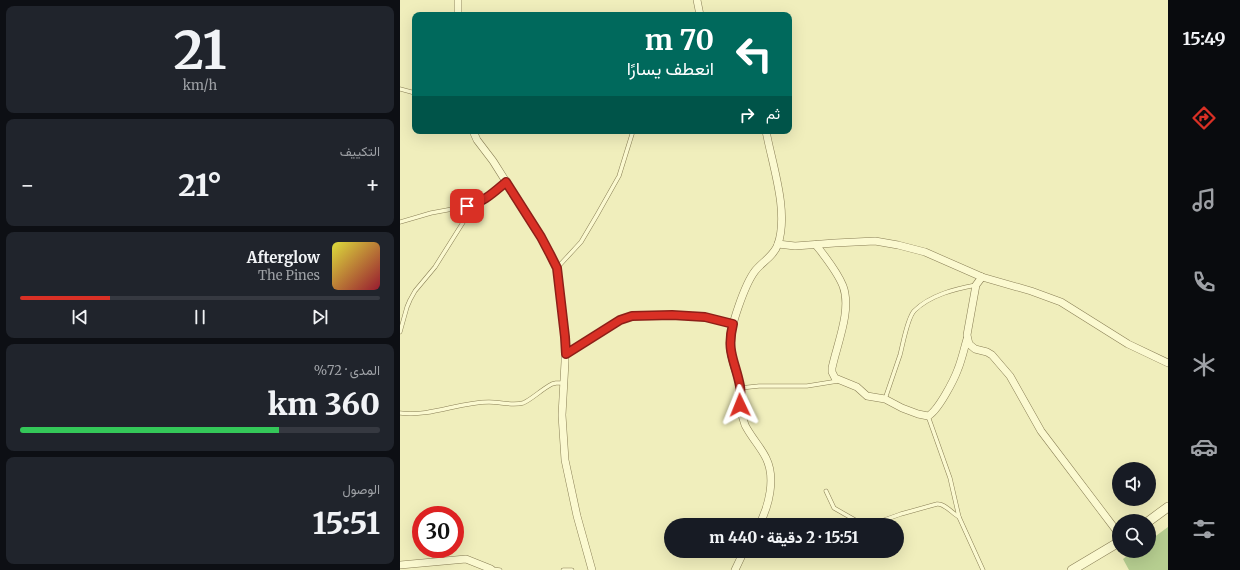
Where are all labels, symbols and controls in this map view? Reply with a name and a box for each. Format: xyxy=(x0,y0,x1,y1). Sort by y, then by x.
text: 21 xyxy=(173,18,227,83)
text: 70 m xyxy=(645,22,714,58)
text: 15:49 xyxy=(1182,27,1226,50)
icon: left xyxy=(728,28,780,80)
text: انعطف يسارًا xyxy=(627,57,714,80)
text: km/h xyxy=(183,77,217,94)
icon: right xyxy=(736,104,758,126)
text: ثم xyxy=(766,104,780,123)
icon: directions xyxy=(1190,104,1218,132)
text: التكييف xyxy=(340,143,380,160)
text: 21° xyxy=(178,166,222,204)
text: − xyxy=(20,171,35,199)
text: + xyxy=(365,171,380,199)
icon: music xyxy=(1190,186,1218,214)
pin xyxy=(450,189,484,223)
icon: arrive xyxy=(456,195,478,217)
text: Afterglow xyxy=(247,248,320,267)
text: The Pines xyxy=(258,267,320,284)
icon: phone xyxy=(1190,268,1218,296)
icon: previous xyxy=(69,306,91,328)
icon: pause xyxy=(189,306,211,328)
icon: next xyxy=(309,306,331,328)
icon: climate xyxy=(1190,351,1218,379)
text: المدى · 72% xyxy=(314,362,380,379)
position arrow xyxy=(719,384,761,426)
text: 360 km xyxy=(268,385,380,423)
icon: car xyxy=(1190,433,1218,461)
map controls xyxy=(1112,462,1156,558)
button: sound xyxy=(1112,462,1156,506)
text: الوصول xyxy=(342,481,380,498)
text: 15:51 xyxy=(312,504,380,542)
speed limit sign: 30 xyxy=(412,506,464,558)
button: search xyxy=(1112,514,1156,558)
icon: filters xyxy=(1190,515,1218,543)
text: 15:51 · 2 دقيقة · 440 m xyxy=(709,528,859,547)

